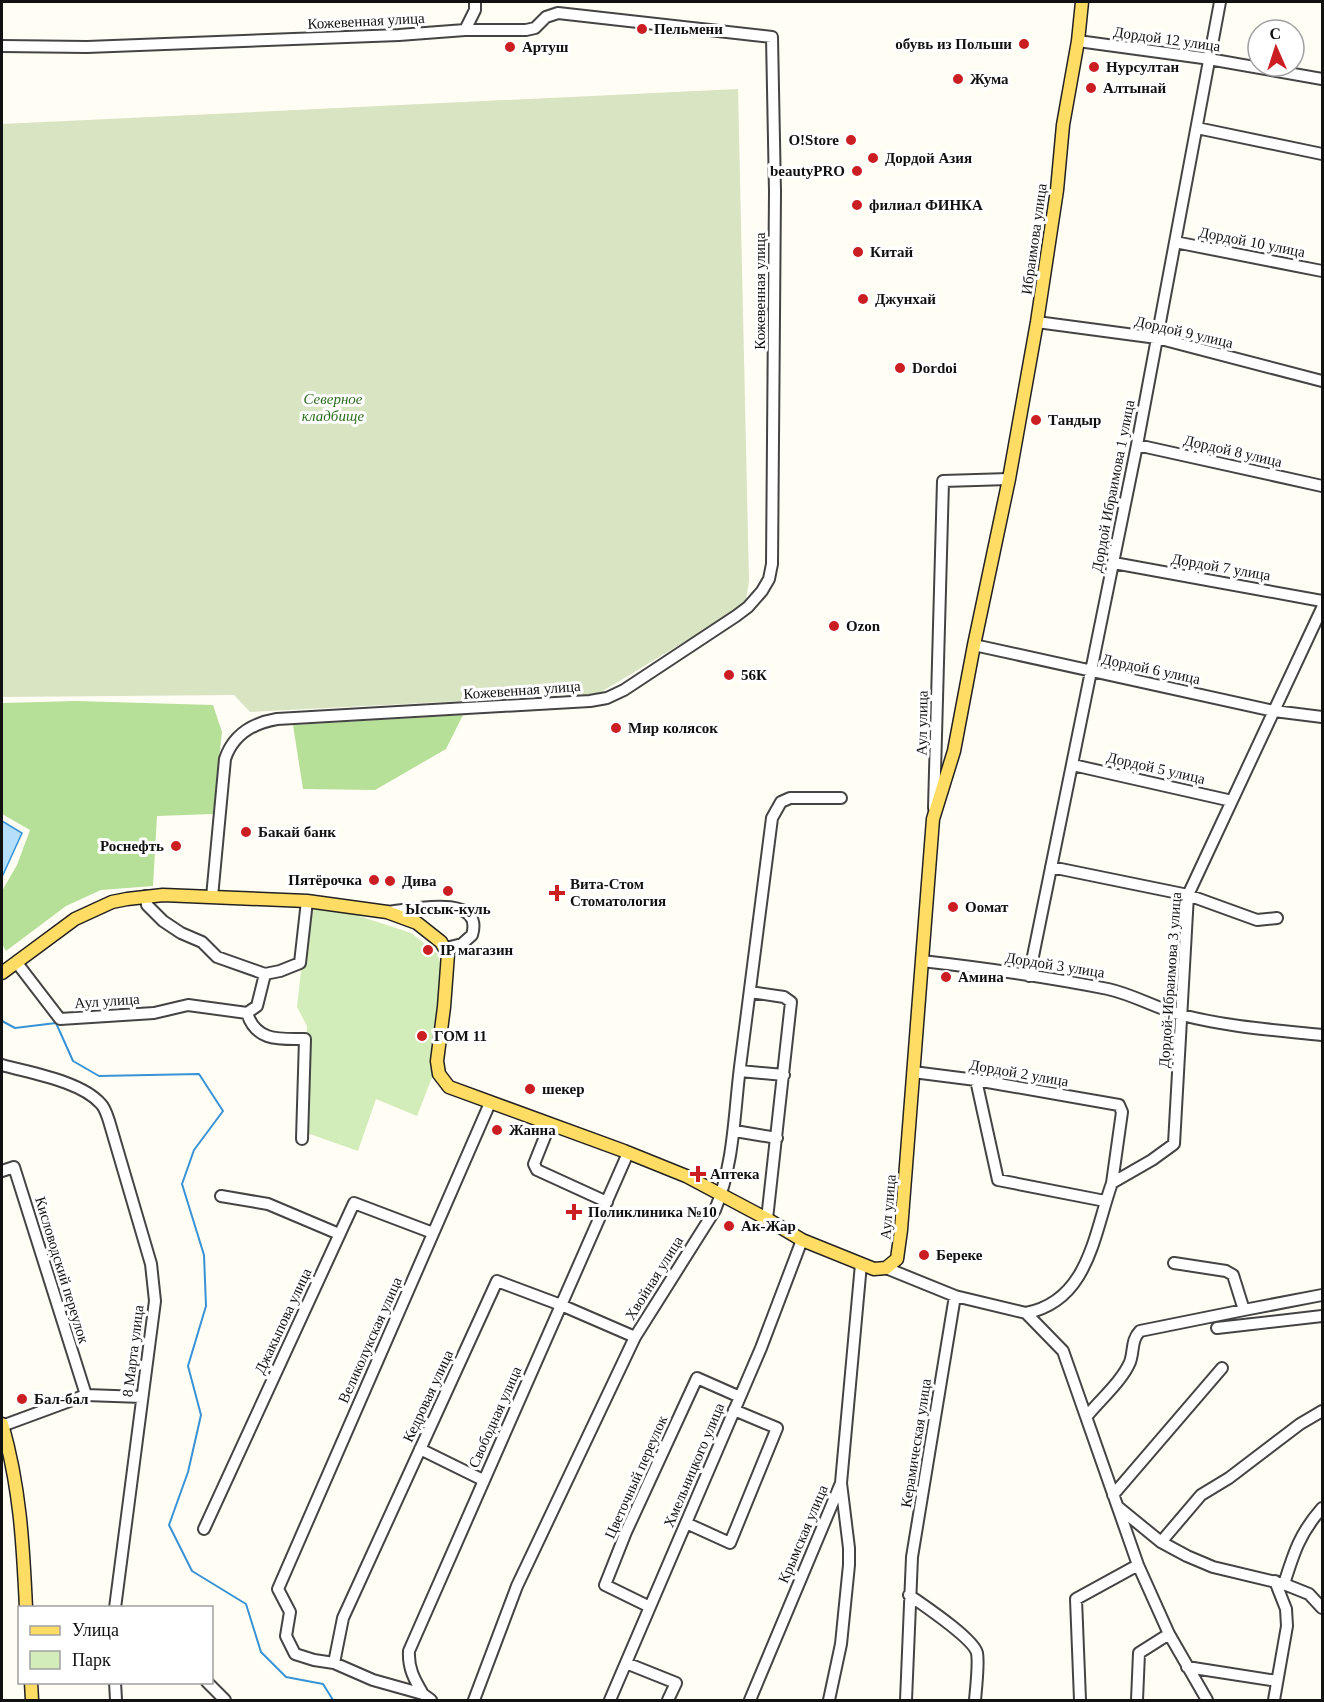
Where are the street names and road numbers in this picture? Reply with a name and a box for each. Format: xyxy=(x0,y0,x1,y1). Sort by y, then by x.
street label: Кожевенная улица xyxy=(307,10,425,32)
street label: Дордой 12 улица xyxy=(1113,24,1222,54)
street label: Ибраимова улица xyxy=(1018,182,1050,296)
street label: Дордой 10 улица xyxy=(1198,224,1307,260)
street label: Кожевенная улица xyxy=(752,232,768,350)
street label: Дордой 9 улица xyxy=(1133,313,1235,351)
street label: Дордой Ибраимова 1 улица xyxy=(1088,398,1138,574)
street label: Дордой 8 улица xyxy=(1182,432,1284,470)
street label: Дордой 7 улица xyxy=(1170,550,1272,584)
street label: Дордой 6 улица xyxy=(1100,651,1202,687)
street label: Кожевенная улица xyxy=(463,678,581,702)
street label: Аул улица xyxy=(913,690,931,756)
street label: Дордой 5 улица xyxy=(1105,749,1207,787)
street label: Дордой-Ибраимова 3 улица xyxy=(1156,891,1184,1069)
street label: Дордой 3 улица xyxy=(1004,949,1106,981)
street label: Аул улица xyxy=(74,991,140,1011)
street label: Дордой 2 улица xyxy=(968,1056,1070,1090)
street label: Аул улица xyxy=(877,1173,899,1240)
street label: Кисловодский переулок xyxy=(32,1195,92,1346)
street label: Хвойная улица xyxy=(622,1233,686,1323)
street label: Джакыпова улица xyxy=(252,1265,315,1376)
street label: Великолукская улица xyxy=(335,1274,405,1405)
street label: 8 Марта улица xyxy=(119,1304,147,1398)
street label: Кедровая улица xyxy=(400,1347,456,1445)
street label: Свободная улица xyxy=(465,1364,525,1470)
street label: Керамическая улица xyxy=(898,1377,934,1509)
street label: Хмельницкого улица xyxy=(661,1400,728,1530)
street label: Цветочный переулок xyxy=(602,1412,671,1541)
street label: Крымская улица xyxy=(775,1482,831,1586)

